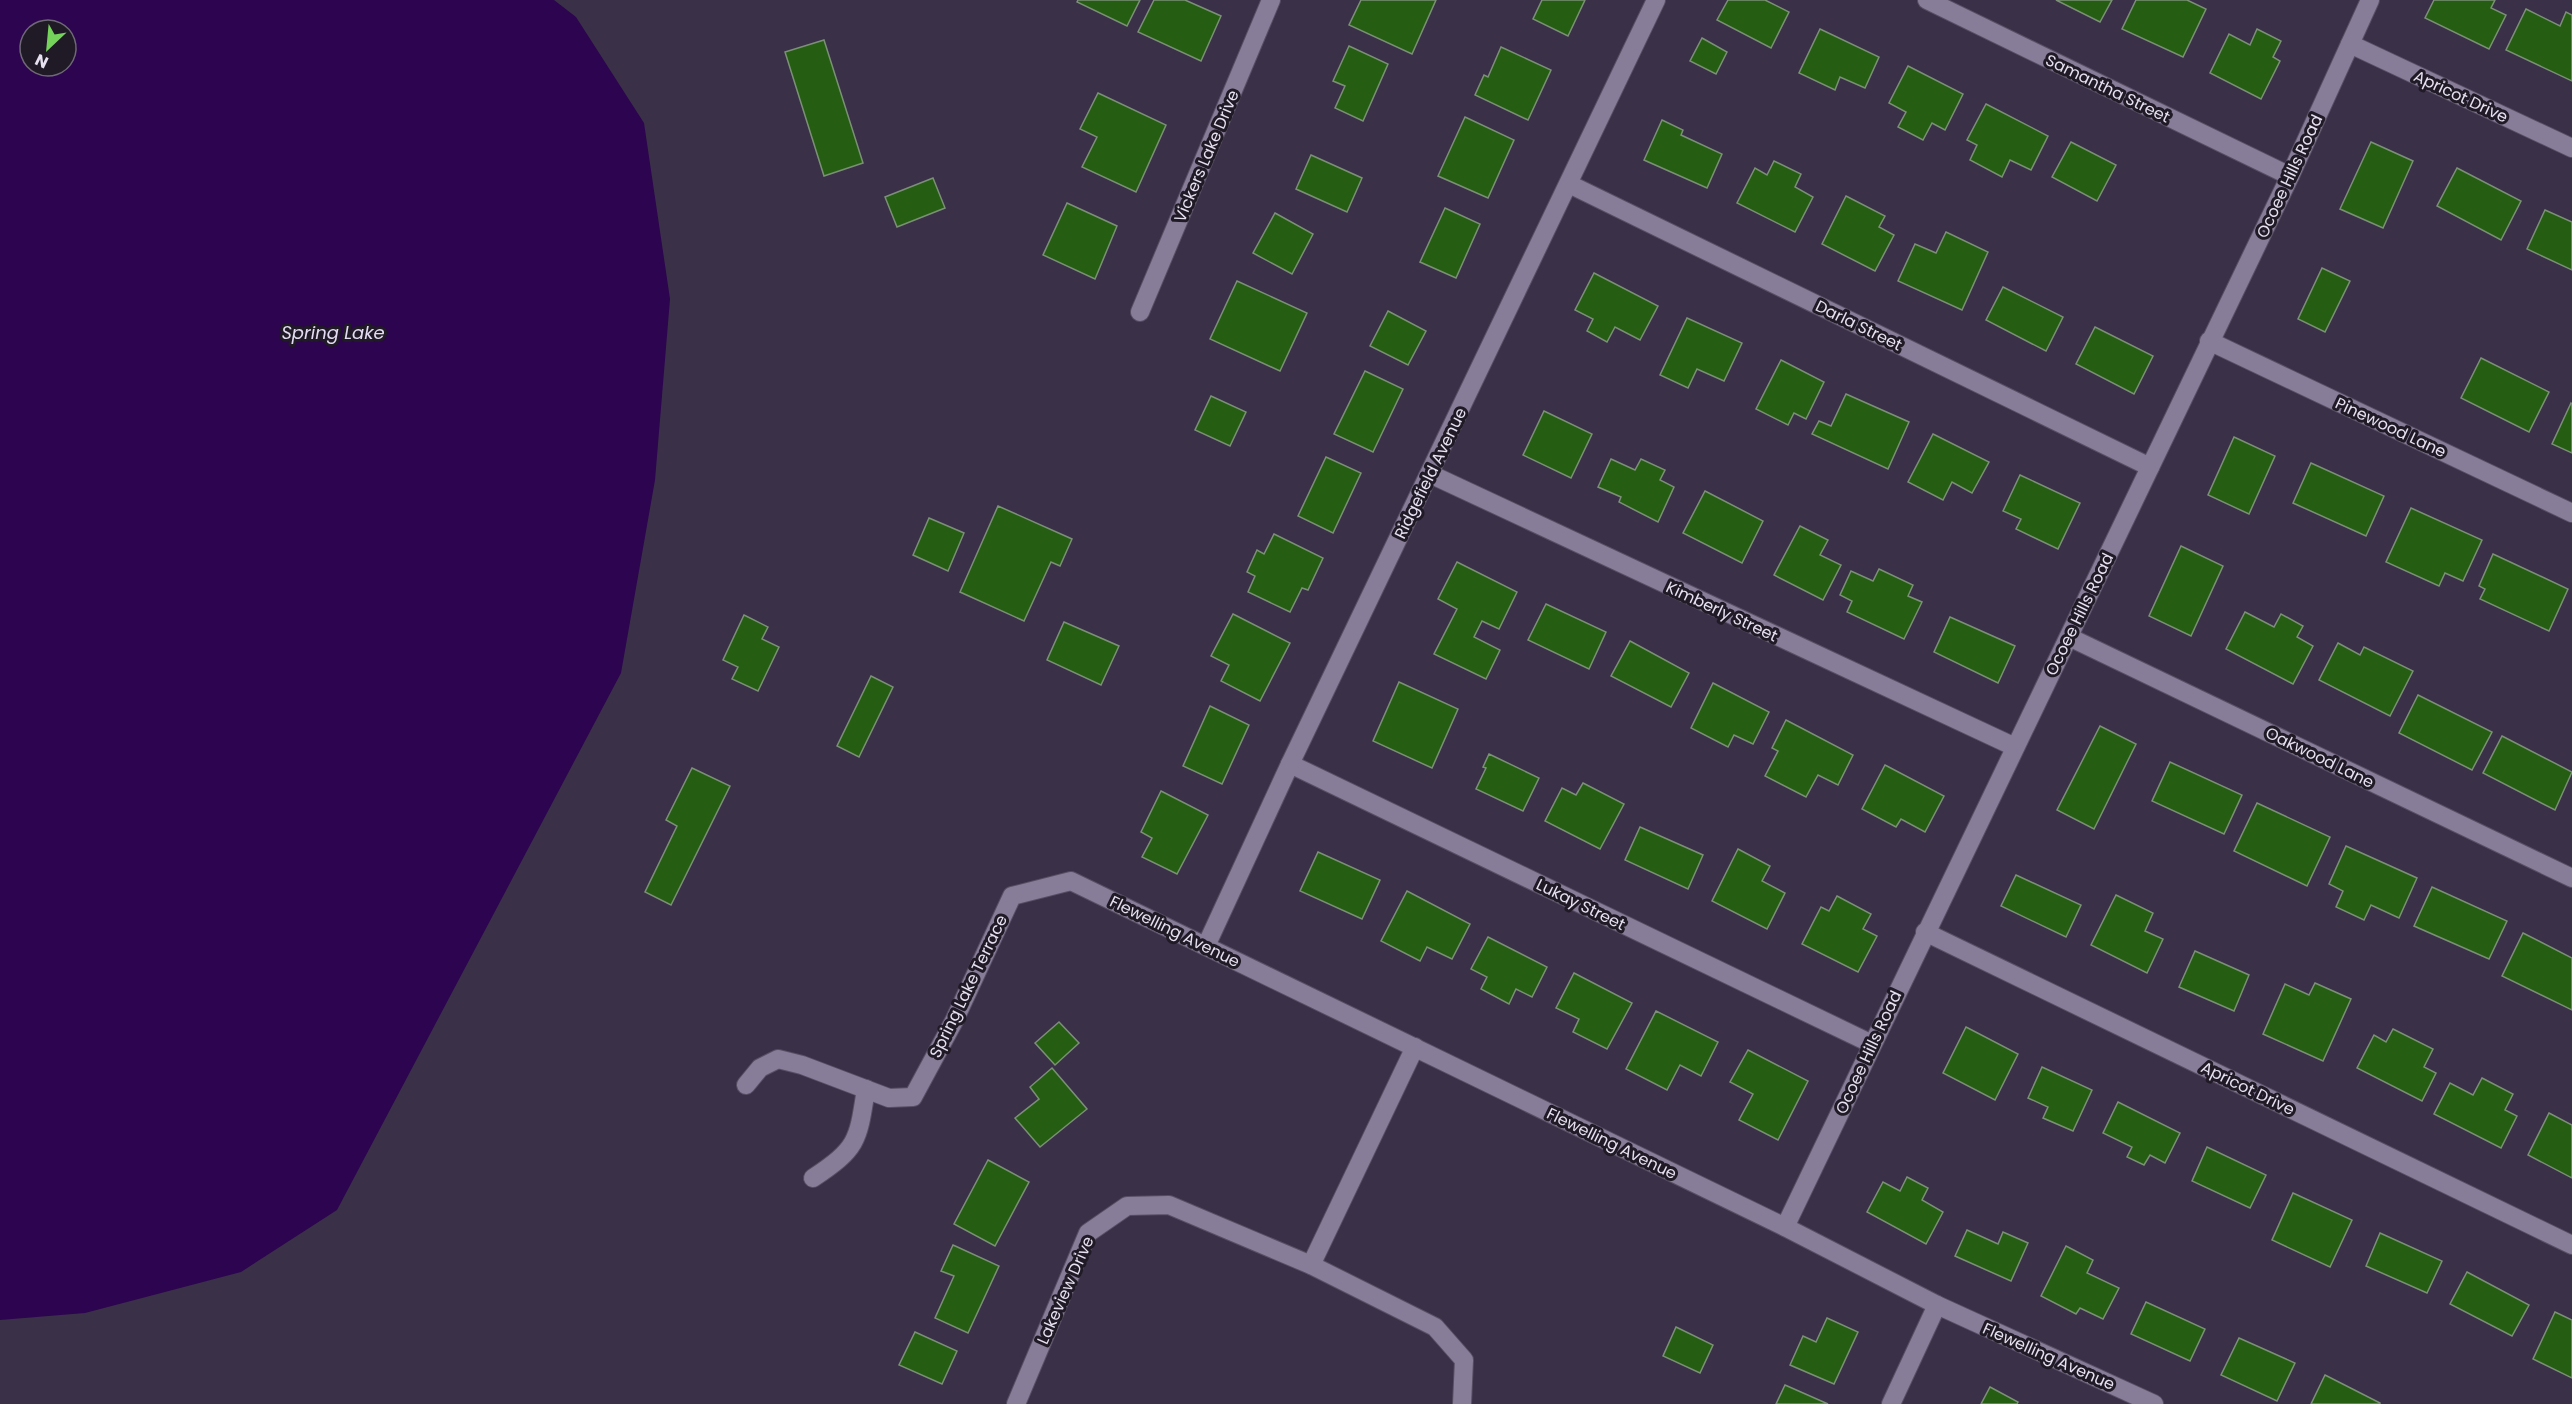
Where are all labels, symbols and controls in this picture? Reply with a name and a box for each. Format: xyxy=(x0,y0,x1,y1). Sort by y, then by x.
north arrow xyxy=(18,18,78,78)
text: N xyxy=(31,48,52,74)
street label: Samantha Street xyxy=(2042,48,2174,129)
street label: Apricot Drive xyxy=(2410,65,2512,128)
street label: Vickers Lake Drive xyxy=(1168,87,1245,226)
street label: Ocoee Hills Road xyxy=(2251,111,2328,242)
street label: Darla Street xyxy=(1812,295,1906,356)
water label: Spring Lake xyxy=(281,320,385,345)
street label: Pinewood Lane xyxy=(2332,392,2450,463)
street label: Ridgefield Avenue xyxy=(1389,404,1472,543)
street label: Ocoee Hills Road xyxy=(2040,549,2119,679)
street label: Kimberly Street xyxy=(1662,576,1782,647)
street label: Oakwood Lane xyxy=(2262,721,2378,794)
street label: Lukay Street xyxy=(1532,873,1629,936)
street label: Flewelling Avenue xyxy=(1106,890,1244,973)
street label: Spring Lake Terrace xyxy=(924,911,1013,1062)
street label: Ocoee Hills Road xyxy=(1830,987,1907,1118)
street label: Apricot Drive xyxy=(2197,1056,2299,1121)
street label: Flewelling Avenue xyxy=(1543,1102,1681,1185)
street label: Lakeview Drive xyxy=(1031,1232,1100,1348)
street label: Flewelling Avenue xyxy=(1979,1317,2118,1396)

